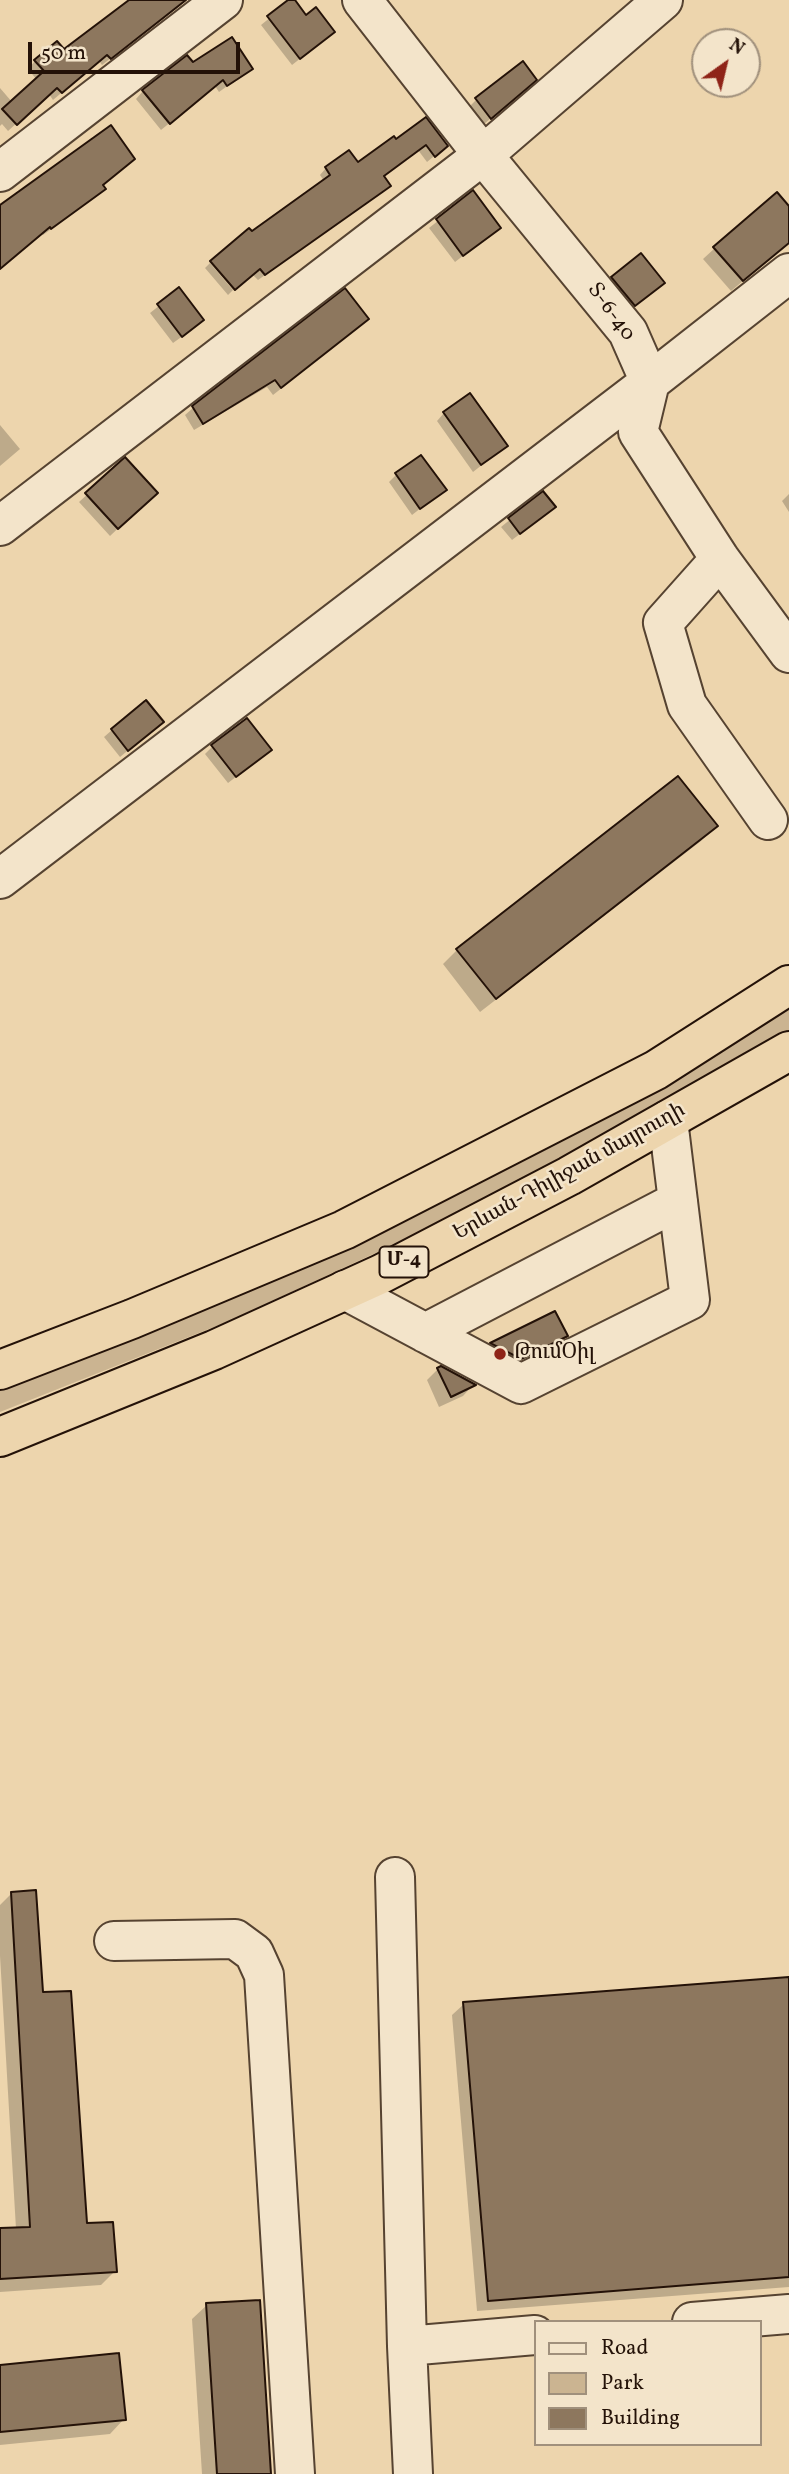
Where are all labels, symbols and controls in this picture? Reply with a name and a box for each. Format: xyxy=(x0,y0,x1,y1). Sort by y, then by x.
scale bar xyxy=(32,28,243,72)
north arrow xyxy=(691,28,761,98)
text: N xyxy=(724,33,750,62)
text: 50 m xyxy=(41,39,86,68)
street label: Տ-6-40 xyxy=(581,279,639,347)
street label: Երևան-Դիլիջան մայրուղի xyxy=(450,1099,690,1247)
road number: Մ-4 xyxy=(380,1246,428,1278)
place label: ԹումՕիլ xyxy=(514,1341,595,1367)
marker: ԹումՕիլ xyxy=(492,1346,508,1362)
legend xyxy=(534,2320,761,2446)
text: Road xyxy=(601,2334,648,2363)
text: Park xyxy=(601,2369,644,2398)
text: Building xyxy=(601,2404,680,2433)

